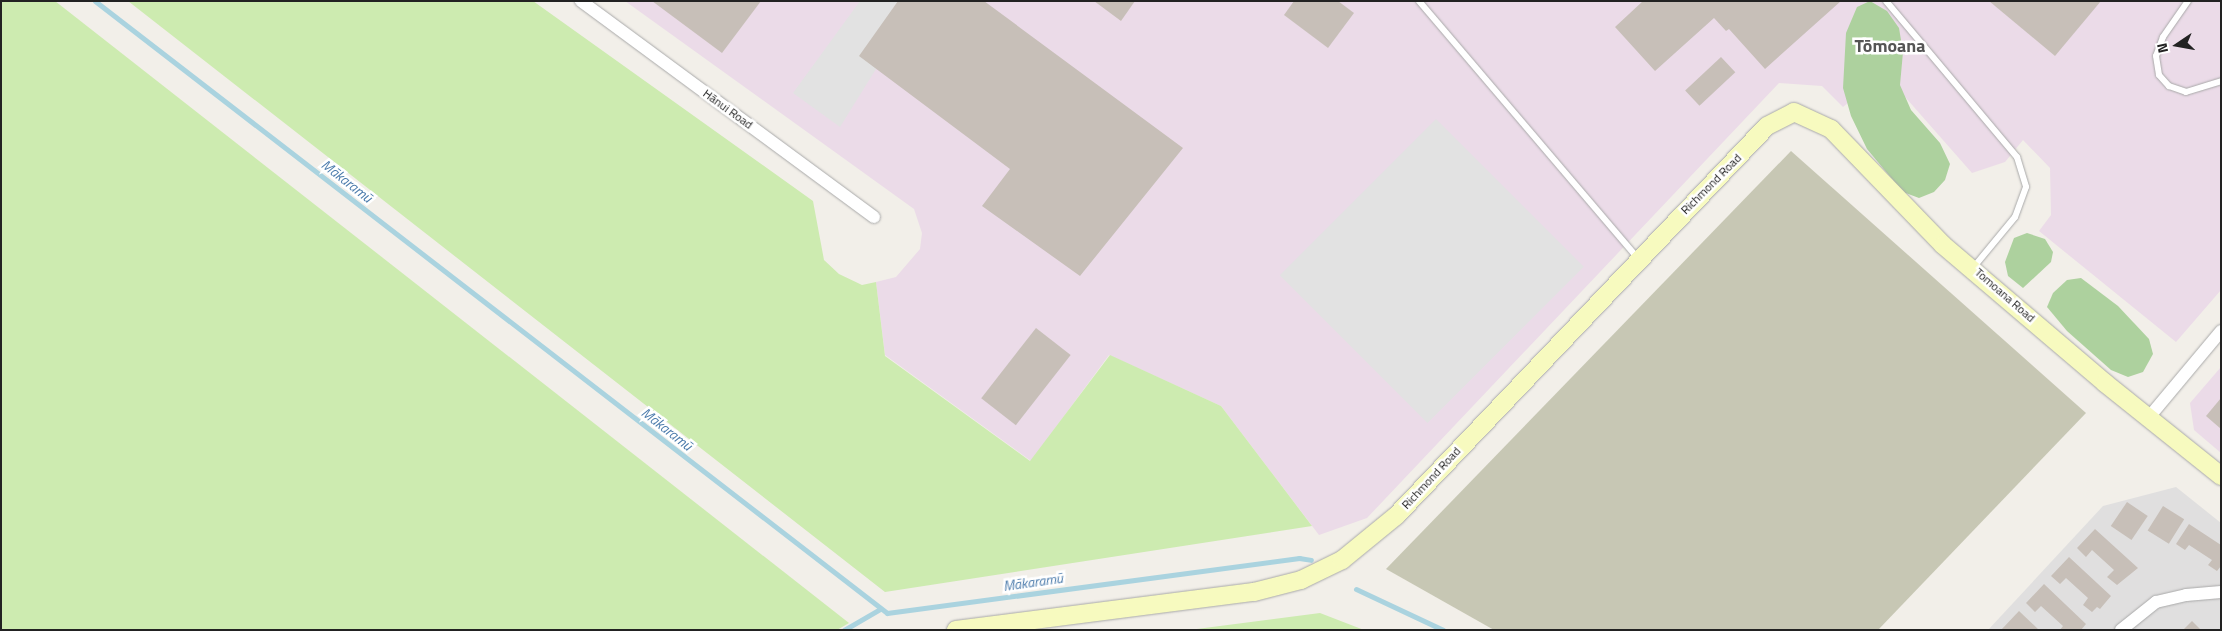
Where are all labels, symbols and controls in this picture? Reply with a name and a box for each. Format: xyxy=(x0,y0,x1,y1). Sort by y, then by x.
north arrow xyxy=(2152,20,2202,70)
district label: Tōmoana xyxy=(1855,35,1925,57)
text: N xyxy=(2151,41,2173,55)
street label: Hānui Road xyxy=(700,86,756,132)
street label: Richmond Road xyxy=(1678,151,1744,217)
water label: Mākaramū xyxy=(318,156,376,206)
street label: Tomoana Road xyxy=(1972,265,2038,325)
water label: Mākaramū xyxy=(638,404,696,454)
street label: Richmond Road xyxy=(1399,444,1463,512)
water label: Mākaramū xyxy=(1002,570,1064,594)

